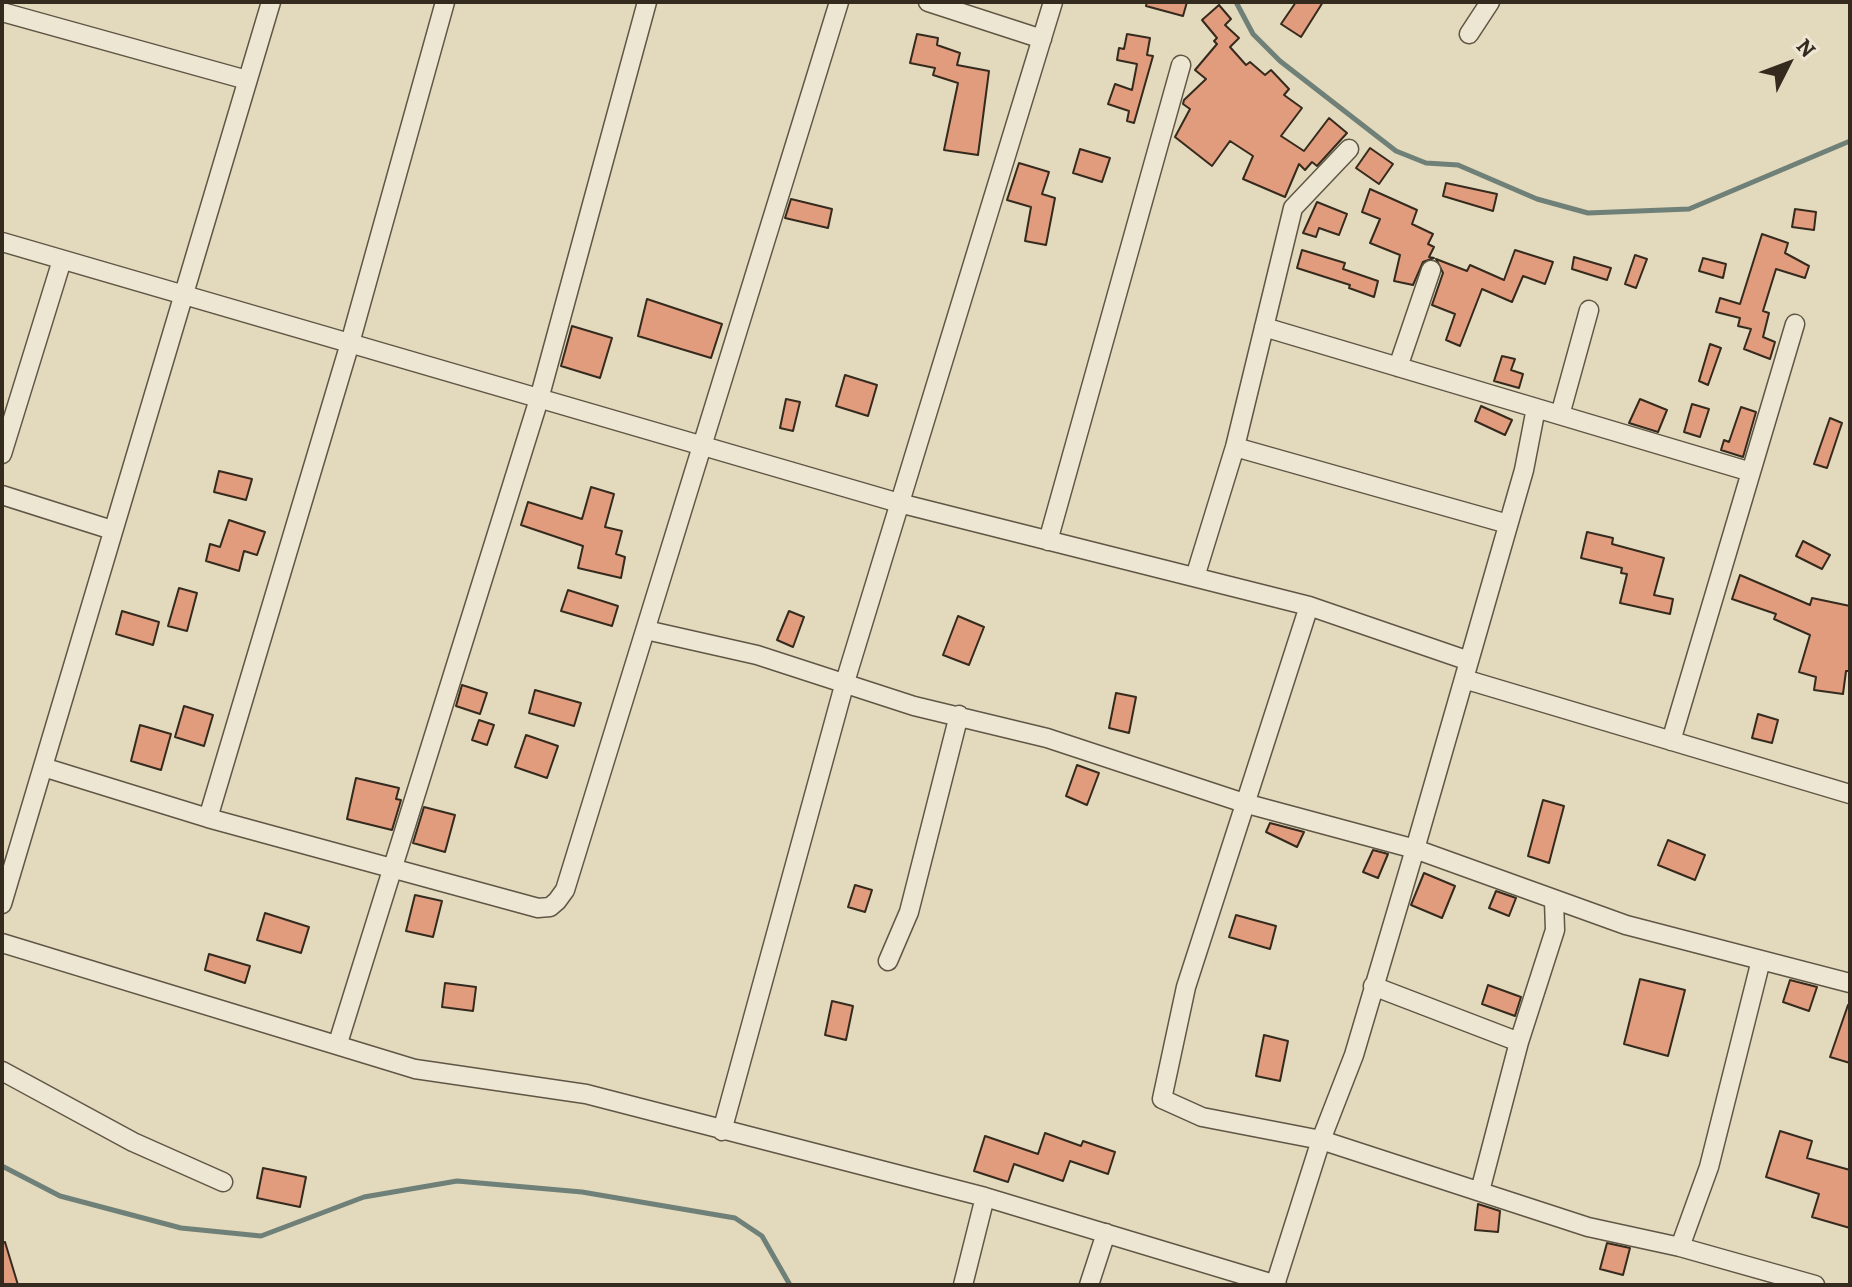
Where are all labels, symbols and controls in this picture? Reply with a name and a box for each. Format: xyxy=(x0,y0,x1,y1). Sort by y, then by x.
north arrow xyxy=(1748,24,1828,104)
text: N xyxy=(1789,32,1822,64)

